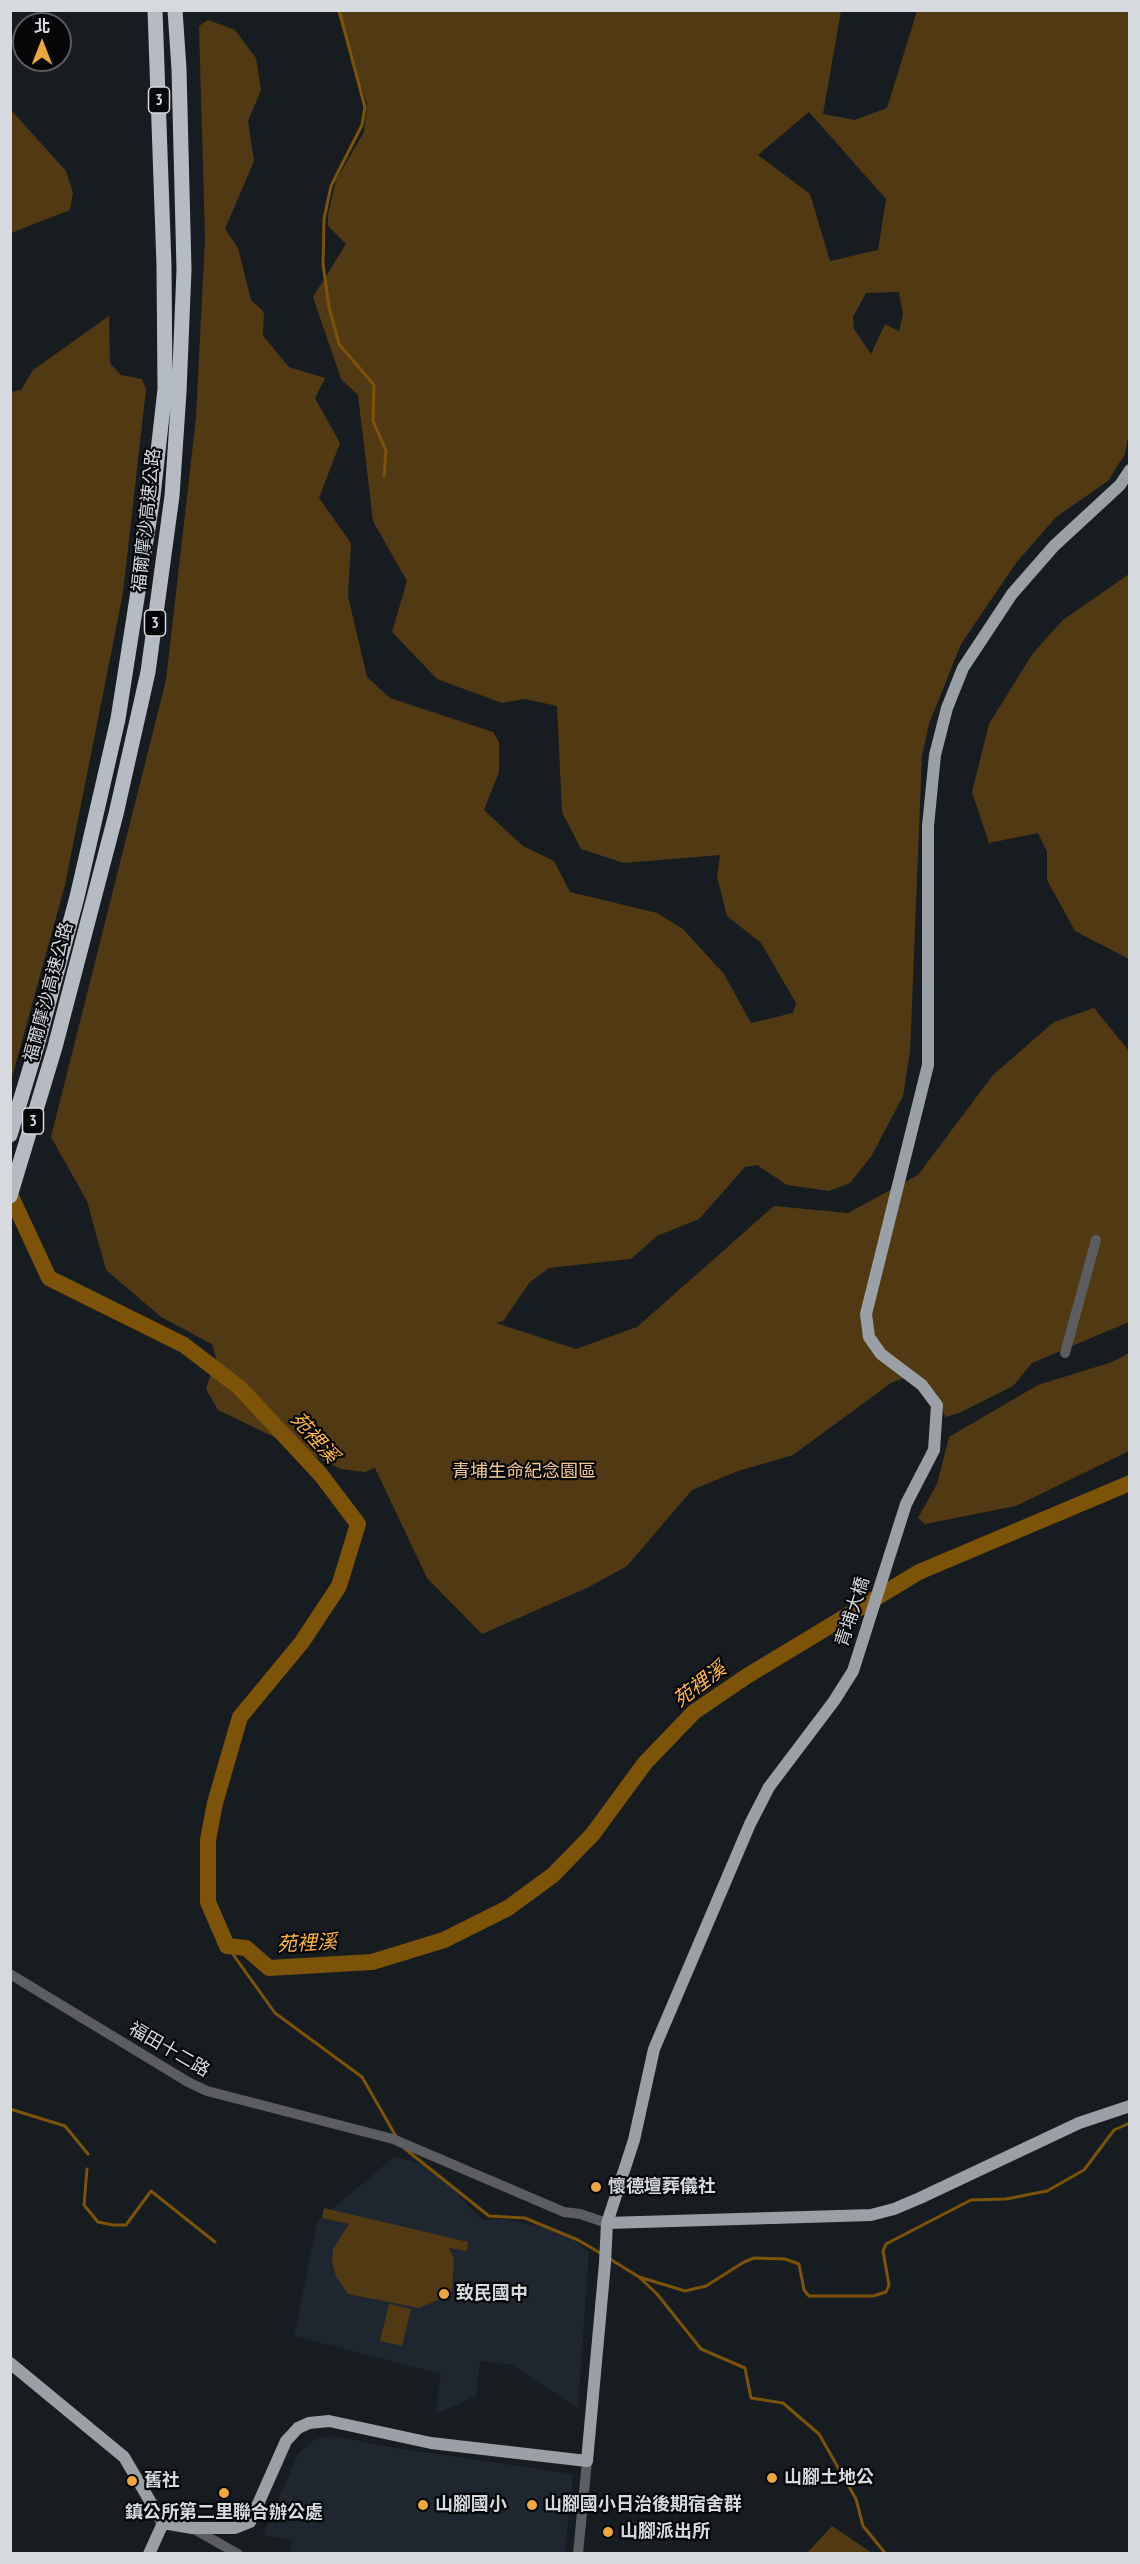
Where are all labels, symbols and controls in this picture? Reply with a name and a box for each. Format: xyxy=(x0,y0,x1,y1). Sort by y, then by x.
north arrow xyxy=(12,12,72,72)
text: 北 xyxy=(34,16,50,36)
road number: 3 xyxy=(148,87,170,113)
street label: 福爾摩沙高速公路 xyxy=(129,447,165,593)
road number: 3 xyxy=(144,610,166,636)
street label: 福爾摩沙高速公路 xyxy=(20,920,78,1064)
road number: 3 xyxy=(22,1108,44,1134)
water label: 苑裡溪 xyxy=(285,1408,343,1468)
park label: 青埔生命紀念園區 xyxy=(452,1461,596,1483)
street label: 青埔大橋 xyxy=(832,1574,874,1650)
water label: 苑裡溪 xyxy=(669,1657,731,1713)
water label: 苑裡溪 xyxy=(276,1930,338,1958)
street label: 福田十二路 xyxy=(125,2018,213,2082)
place label: 懷德壇葬儀社 xyxy=(608,2176,716,2198)
marker: 懷德壇葬儀社 xyxy=(589,2180,603,2194)
place label: 致民國中 xyxy=(456,2283,528,2305)
marker: 致民國中 xyxy=(437,2287,451,2301)
place label: 山腳土地公 xyxy=(784,2467,874,2489)
place label: 舊社 xyxy=(144,2470,180,2492)
marker: 山腳土地公 xyxy=(765,2471,779,2485)
marker: 舊社 xyxy=(125,2474,139,2488)
marker: 鎮公所第二里聯合辦公處 xyxy=(217,2486,231,2500)
place label: 山腳國小 xyxy=(435,2494,507,2516)
place label: 山腳國小日治後期宿舍群 xyxy=(544,2494,742,2516)
marker: 山腳國小 xyxy=(416,2498,430,2512)
marker: 山腳國小日治後期宿舍群 xyxy=(525,2498,539,2512)
place label: 鎮公所第二里聯合辦公處 xyxy=(125,2502,323,2524)
place label: 山腳派出所 xyxy=(620,2521,710,2543)
marker: 山腳派出所 xyxy=(601,2525,615,2539)

